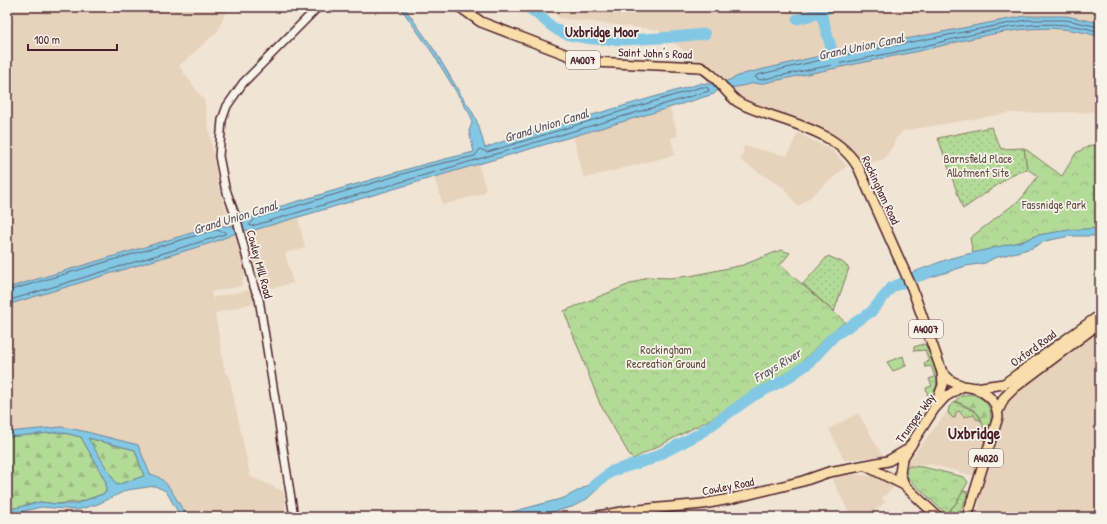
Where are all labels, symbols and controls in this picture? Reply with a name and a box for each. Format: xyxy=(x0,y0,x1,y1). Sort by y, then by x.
district label: Uxbridge Moor xyxy=(565,22,639,43)
scale bar xyxy=(28,26,117,52)
water label: Grand Union Canal xyxy=(817,28,906,64)
text: 100 m xyxy=(34,31,60,48)
street label: Saint John's Road xyxy=(618,43,693,63)
road number: A4007 xyxy=(566,51,600,69)
water label: Grand Union Canal xyxy=(502,104,591,146)
park label: Barnsfield Place Allotment Site xyxy=(944,150,1013,181)
street label: Rockingham Road xyxy=(858,153,904,227)
water label: Grand Union Canal xyxy=(191,196,280,238)
park label: Fassnidge Park xyxy=(1021,196,1086,213)
street label: Cowley Mill Road xyxy=(243,228,277,300)
road number: A4007 xyxy=(909,320,943,338)
street label: Oxford Road xyxy=(1007,325,1060,370)
park label: Rockingham Recreation Ground xyxy=(627,341,706,372)
water label: Frays River xyxy=(750,343,806,386)
street label: Trumper Way xyxy=(891,390,939,446)
district label: Uxbridge xyxy=(948,422,1001,445)
road number: A4020 xyxy=(969,449,1003,467)
street label: Cowley Road xyxy=(701,473,756,499)

